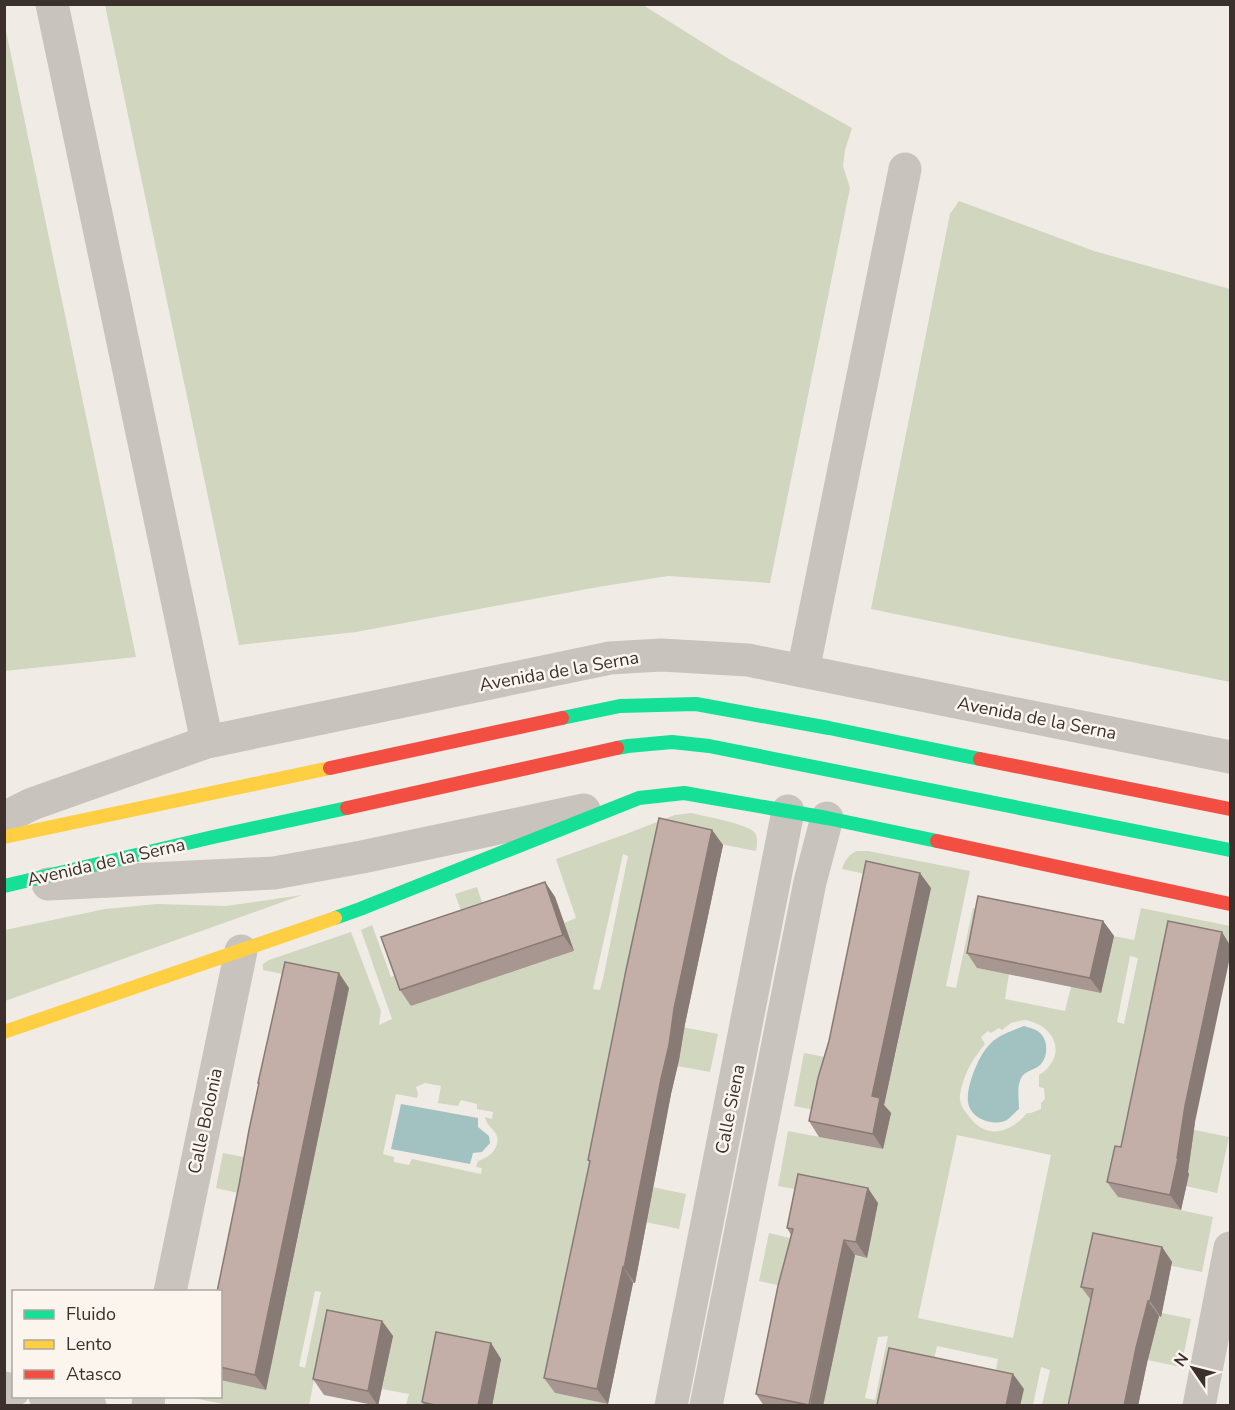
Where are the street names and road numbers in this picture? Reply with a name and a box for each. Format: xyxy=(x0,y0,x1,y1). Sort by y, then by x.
street label: Avenida de la Serna xyxy=(477,645,641,697)
street label: Avenida de la Serna xyxy=(955,691,1119,745)
street label: Avenida de la Serna xyxy=(25,832,187,892)
street label: Calle Siena xyxy=(710,1062,750,1156)
street label: Calle Bolonia xyxy=(182,1066,228,1176)

